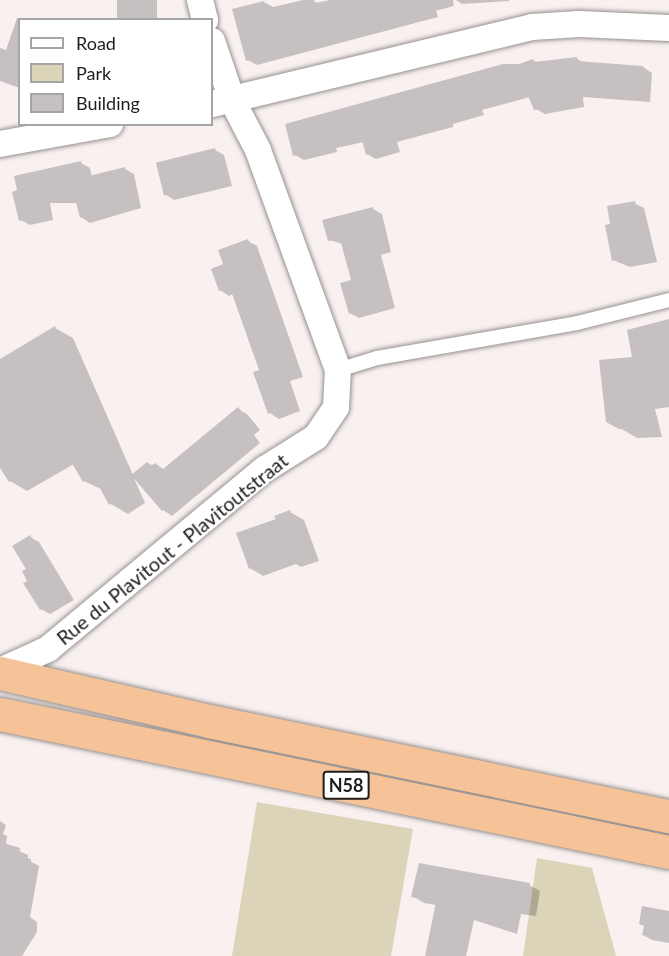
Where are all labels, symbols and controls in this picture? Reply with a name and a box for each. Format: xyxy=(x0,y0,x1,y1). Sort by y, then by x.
legend xyxy=(18,18,213,126)
text: Road xyxy=(76,32,116,54)
text: Park xyxy=(76,62,111,84)
text: Building xyxy=(76,92,140,114)
street label: Rue du Plavitout - Plavitoutstraat xyxy=(52,448,292,650)
road number: N58 xyxy=(322,770,370,800)

